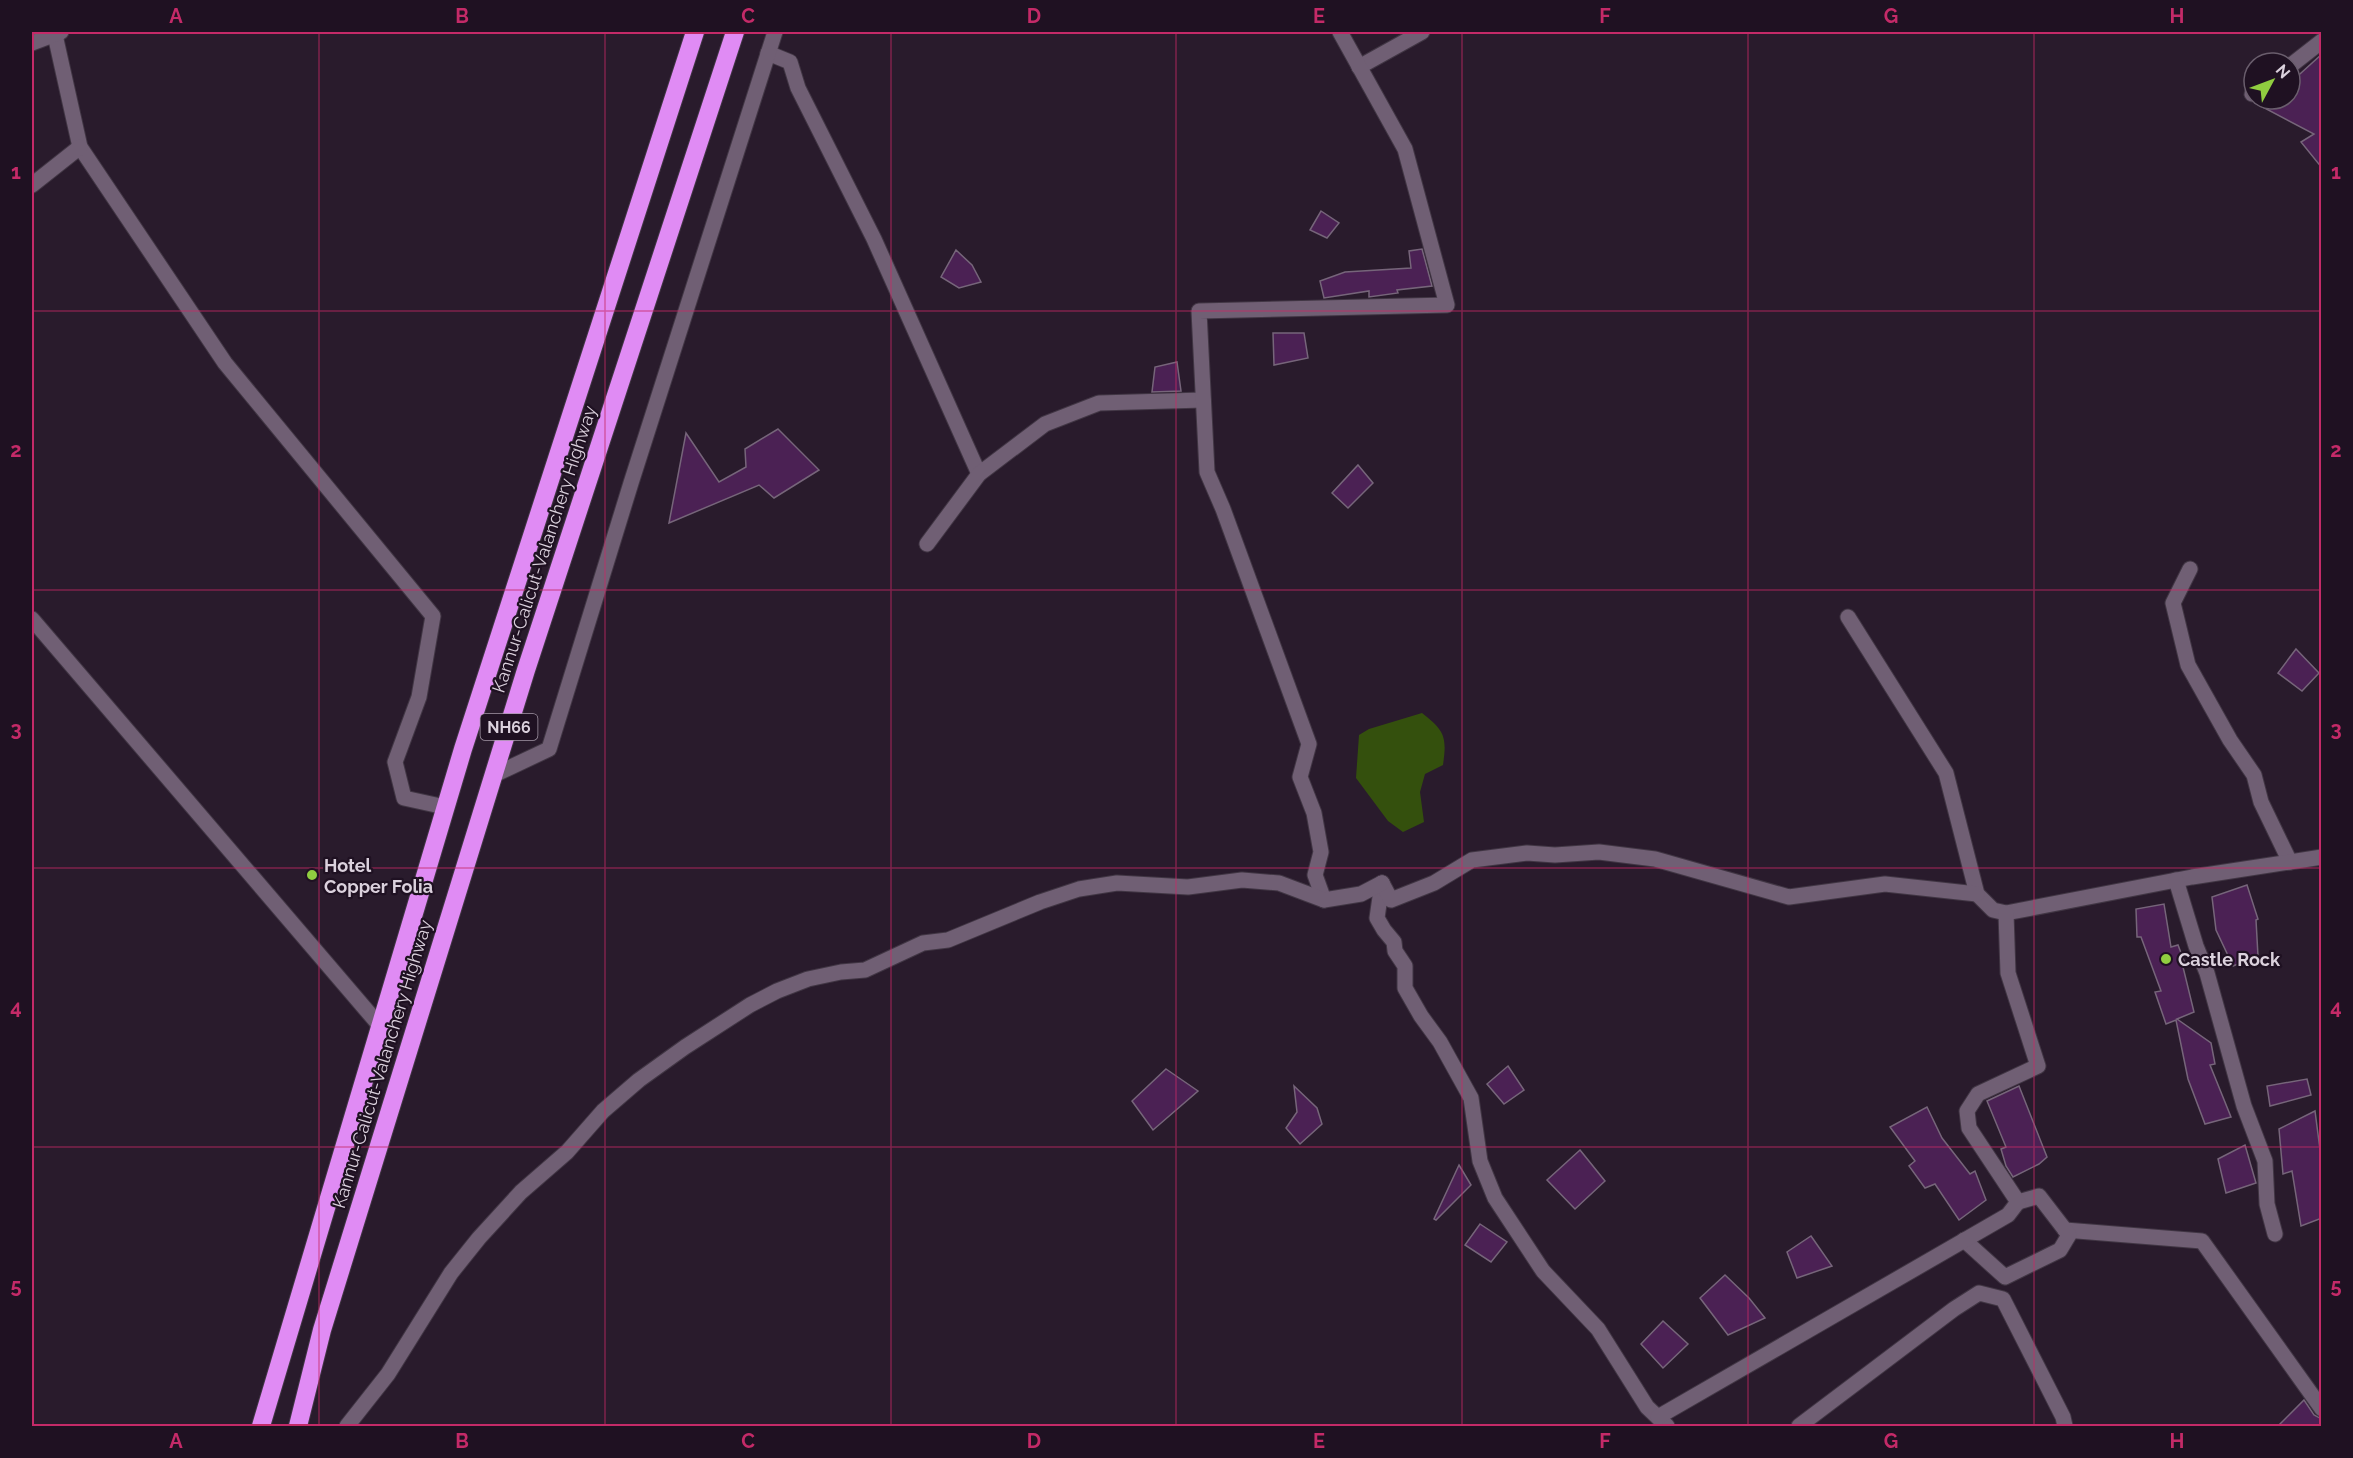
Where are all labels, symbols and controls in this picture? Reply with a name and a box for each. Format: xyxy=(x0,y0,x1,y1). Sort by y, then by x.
text: A xyxy=(169,4,183,28)
text: B xyxy=(455,4,469,28)
text: C xyxy=(741,4,755,28)
text: D xyxy=(1027,4,1041,28)
text: E xyxy=(1313,4,1325,28)
text: F xyxy=(1599,4,1611,28)
text: G xyxy=(1884,4,1898,28)
text: H xyxy=(2170,4,2184,28)
north arrow xyxy=(2242,51,2302,111)
text: N xyxy=(2272,61,2294,82)
text: 1 xyxy=(11,160,21,184)
text: 1 xyxy=(2331,160,2341,184)
street label: Kannur-Calicut-Valanchery Highway xyxy=(488,403,600,695)
text: 2 xyxy=(10,438,22,462)
text: 2 xyxy=(2330,438,2342,462)
road number: NH66 xyxy=(480,714,538,740)
text: 3 xyxy=(10,717,22,741)
text: 3 xyxy=(2330,717,2342,741)
place label: Hotel Copper Folia xyxy=(324,855,433,897)
marker: Hotel Copper Folia xyxy=(305,868,319,882)
street label: Kannur-Calicut-Valanchery Highway xyxy=(328,917,436,1211)
place label: Castle Rock xyxy=(2178,949,2281,970)
marker: Castle Rock xyxy=(2159,952,2173,966)
text: 4 xyxy=(10,995,22,1019)
text: 4 xyxy=(2330,995,2342,1019)
text: 5 xyxy=(10,1274,22,1298)
text: 5 xyxy=(2330,1274,2342,1298)
text: A xyxy=(169,1429,183,1453)
text: B xyxy=(455,1429,469,1453)
text: C xyxy=(741,1429,755,1453)
text: D xyxy=(1027,1429,1041,1453)
text: E xyxy=(1313,1429,1325,1453)
text: F xyxy=(1599,1429,1611,1453)
text: G xyxy=(1884,1429,1898,1453)
text: H xyxy=(2170,1429,2184,1453)

